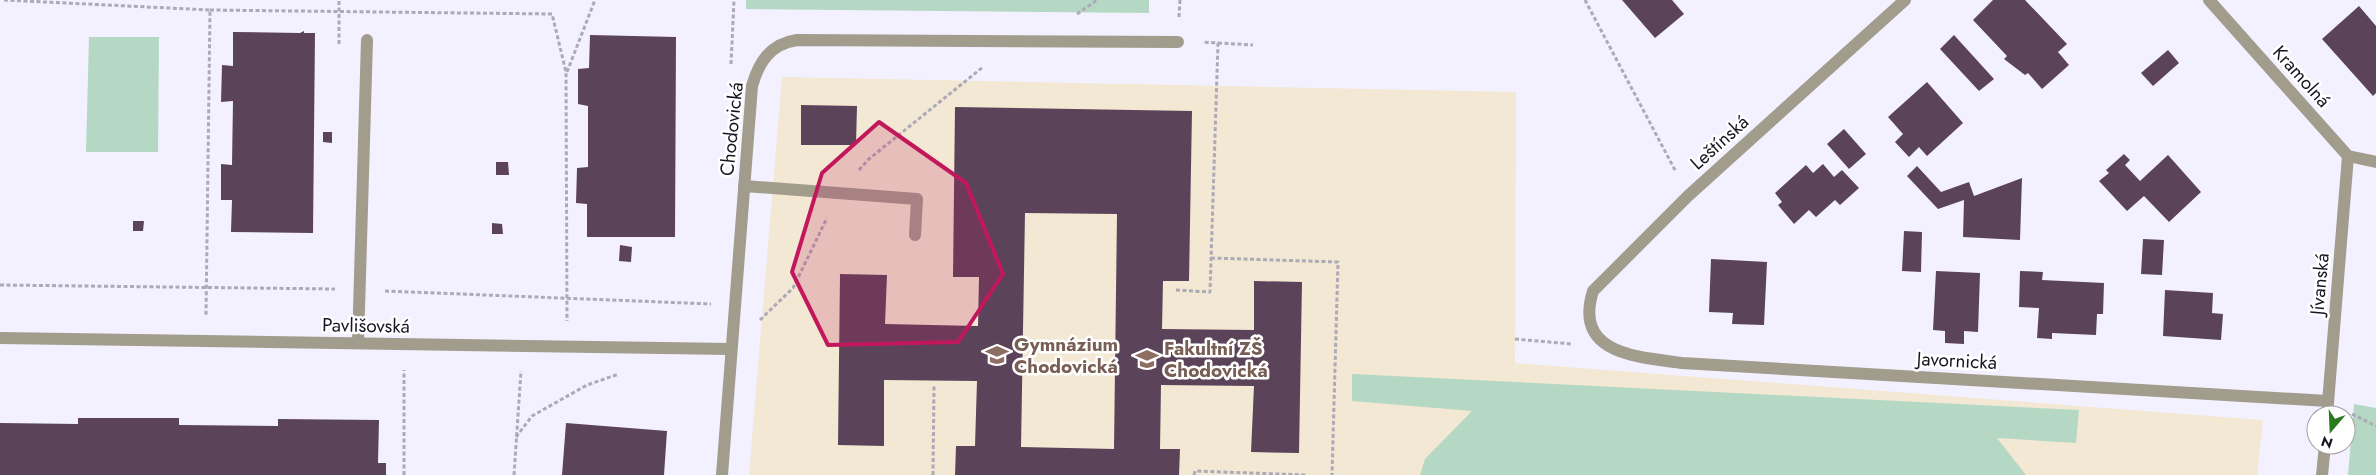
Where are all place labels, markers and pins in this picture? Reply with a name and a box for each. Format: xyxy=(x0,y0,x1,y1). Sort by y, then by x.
place label: Gymnázium Chodovická xyxy=(1014,331,1118,380)
place label: Fakultní ZŠ Chodovická xyxy=(1164,335,1268,384)
school or university icon: Gymnázium Chodovická xyxy=(984,342,1010,368)
school or university icon: Fakultní ZŠ Chodovická xyxy=(1134,346,1160,372)

